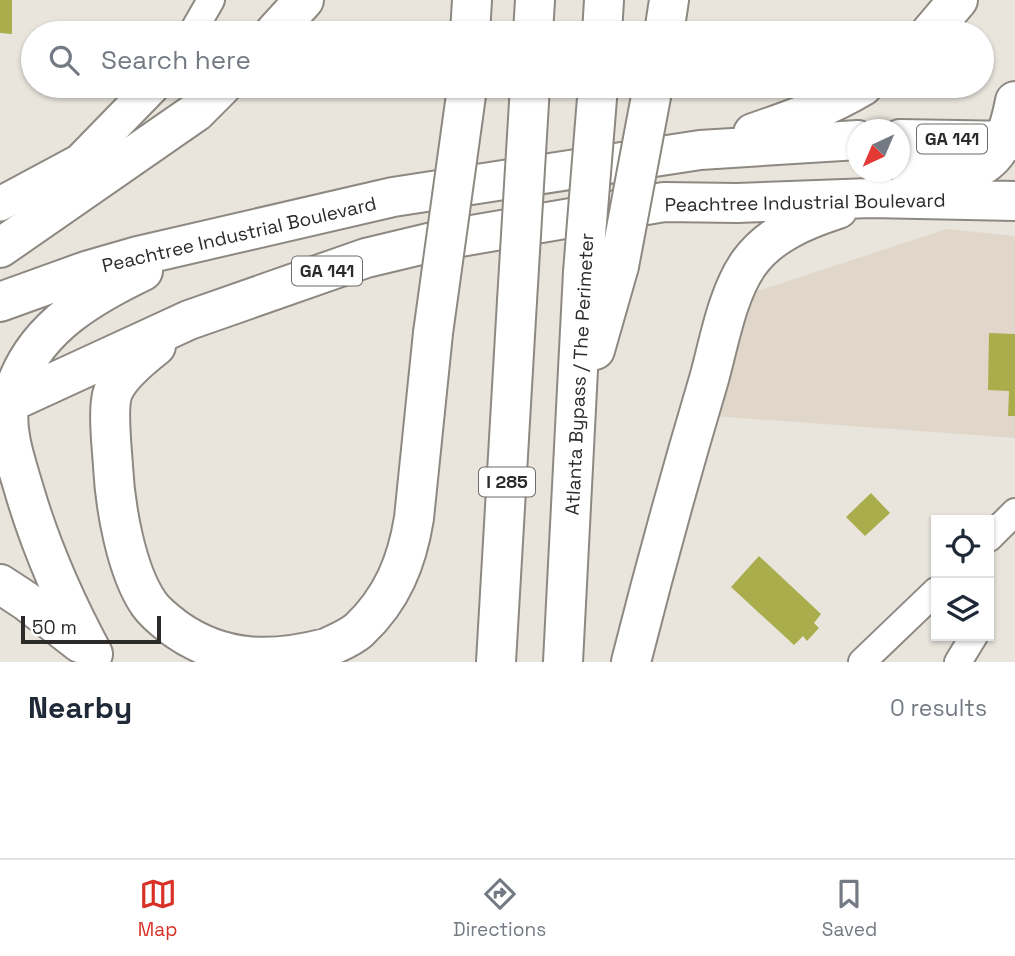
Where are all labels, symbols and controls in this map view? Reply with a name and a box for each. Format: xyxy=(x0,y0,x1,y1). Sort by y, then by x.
search box xyxy=(21,21,994,98)
icon: search xyxy=(45,41,83,79)
text: Search here xyxy=(101,43,251,77)
north arrow xyxy=(847,119,910,182)
road number: GA 141 xyxy=(917,124,987,154)
street label: Peachtree Industrial Boulevard xyxy=(664,188,946,217)
street label: Peachtree Industrial Boulevard xyxy=(99,191,379,278)
street label: Atlanta Bypass / The Perimeter xyxy=(560,232,599,516)
road number: GA 141 xyxy=(292,256,362,286)
road number: I 285 xyxy=(479,468,535,496)
map controls xyxy=(931,515,994,641)
button: locate xyxy=(931,515,994,578)
button: layers xyxy=(931,578,994,641)
scale bar xyxy=(21,613,161,645)
text: 50 m xyxy=(32,615,77,640)
text: Nearby xyxy=(28,688,132,727)
text: 0 results xyxy=(890,693,987,723)
tab: Map xyxy=(138,875,177,942)
tab: Directions xyxy=(453,875,546,942)
tab: Saved xyxy=(822,875,877,942)

